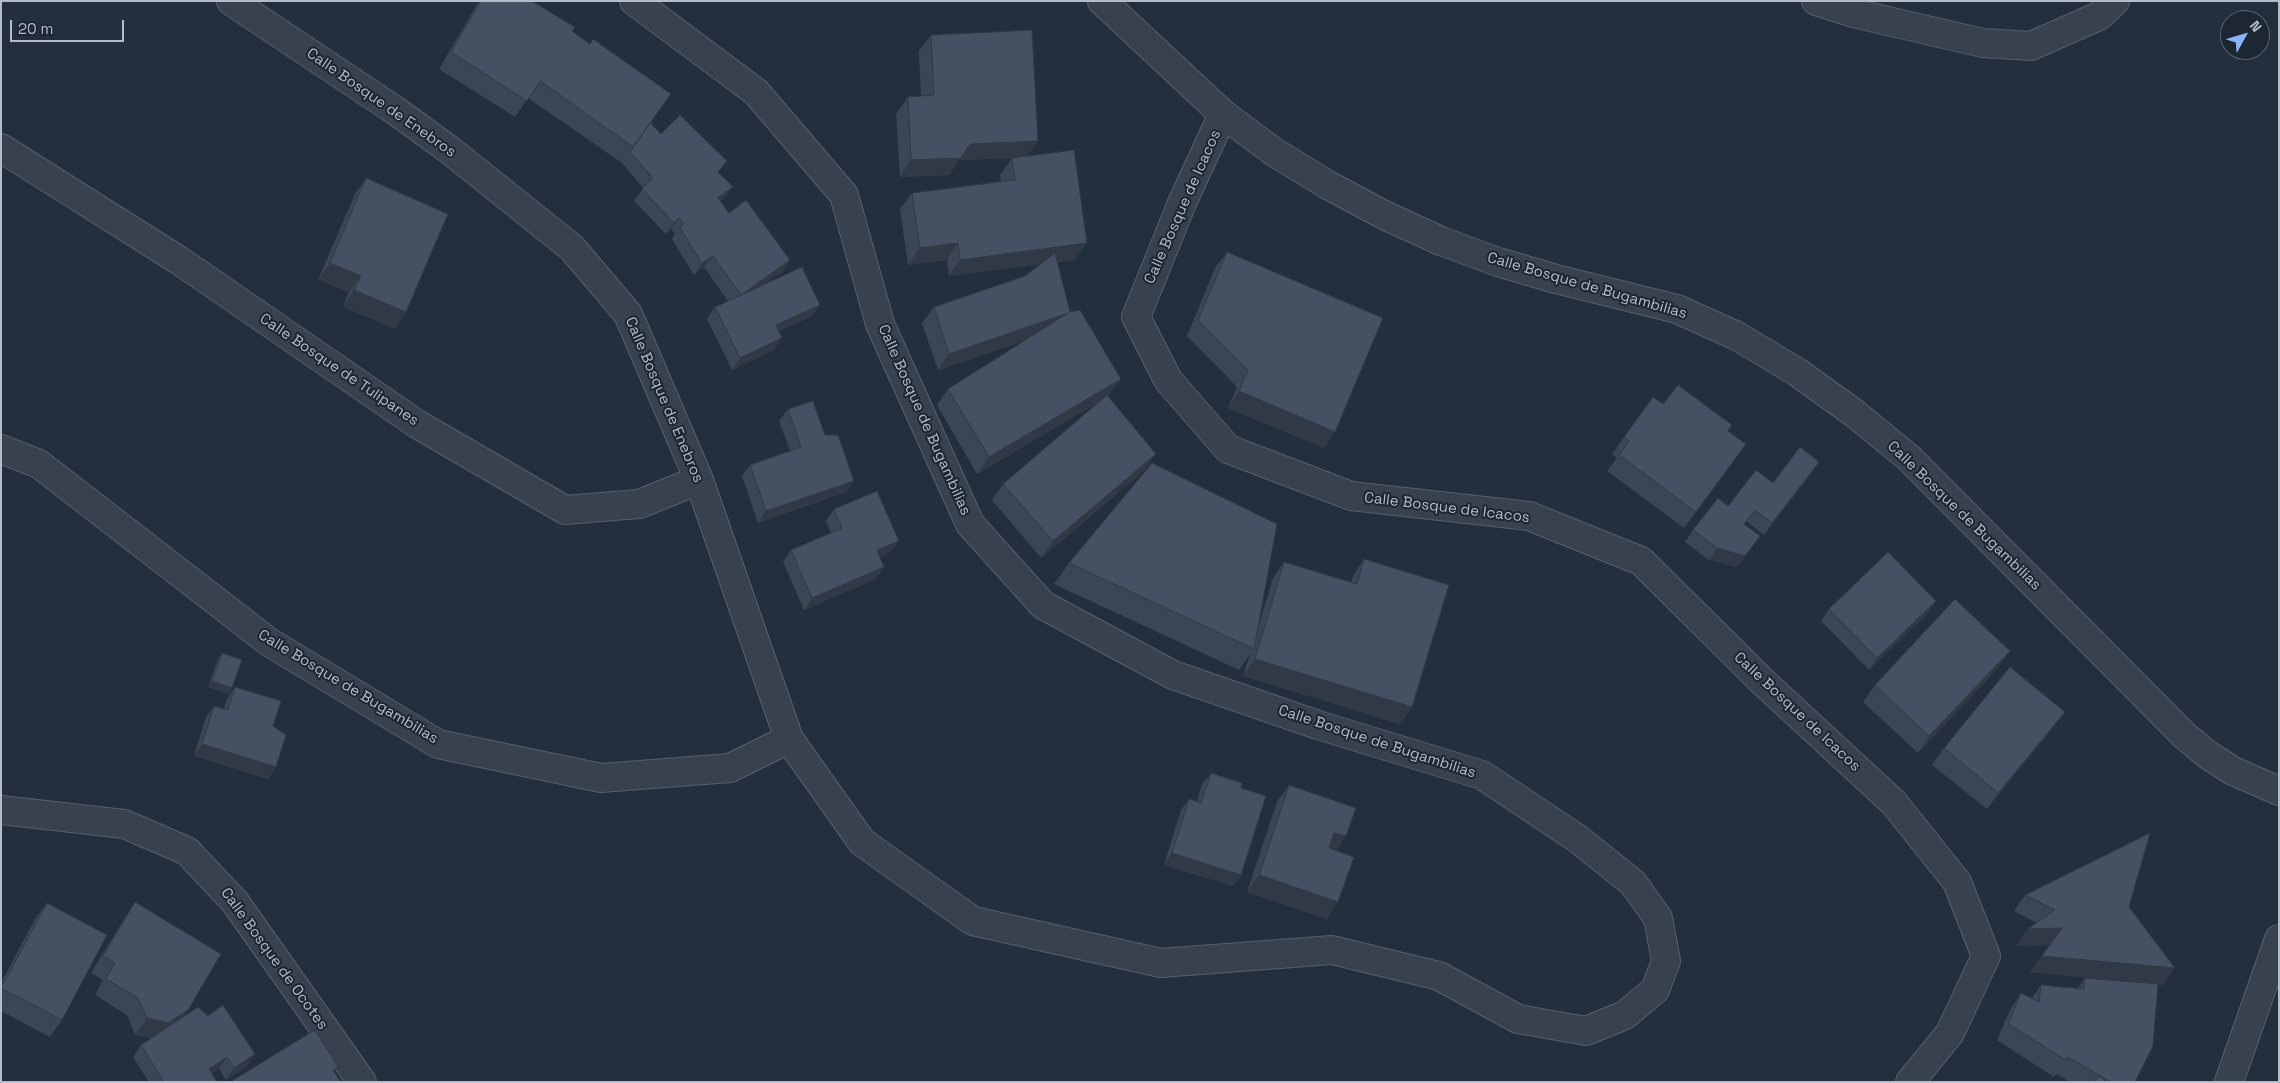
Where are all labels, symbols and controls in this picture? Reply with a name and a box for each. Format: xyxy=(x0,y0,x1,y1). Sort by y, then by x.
scale bar xyxy=(12,10,126,42)
north arrow xyxy=(2220,10,2270,60)
text: N xyxy=(2246,17,2266,35)
text: 20 m xyxy=(18,19,53,38)
street label: Calle Bosque de Enebros xyxy=(303,45,459,161)
street label: Calle Bosque de Icacos xyxy=(1141,127,1225,287)
street label: Calle Bosque de Bugambilias xyxy=(1485,249,1689,323)
street label: Calle Bosque de Tulipanes xyxy=(256,310,422,430)
street label: Calle Bosque de Enebros xyxy=(621,314,707,486)
street label: Calle Bosque de Bugambilias xyxy=(874,322,974,518)
street label: Calle Bosque de Bugambilias xyxy=(1883,438,2045,594)
street label: Calle Bosque de Icacos xyxy=(1363,489,1531,527)
street label: Calle Bosque de Bugambilias xyxy=(255,626,441,748)
street label: Calle Bosque de Icacos xyxy=(1730,649,1864,775)
street label: Calle Bosque de Bugambilias xyxy=(1276,701,1478,783)
street label: Calle Bosque de Ocotes xyxy=(217,885,331,1033)

